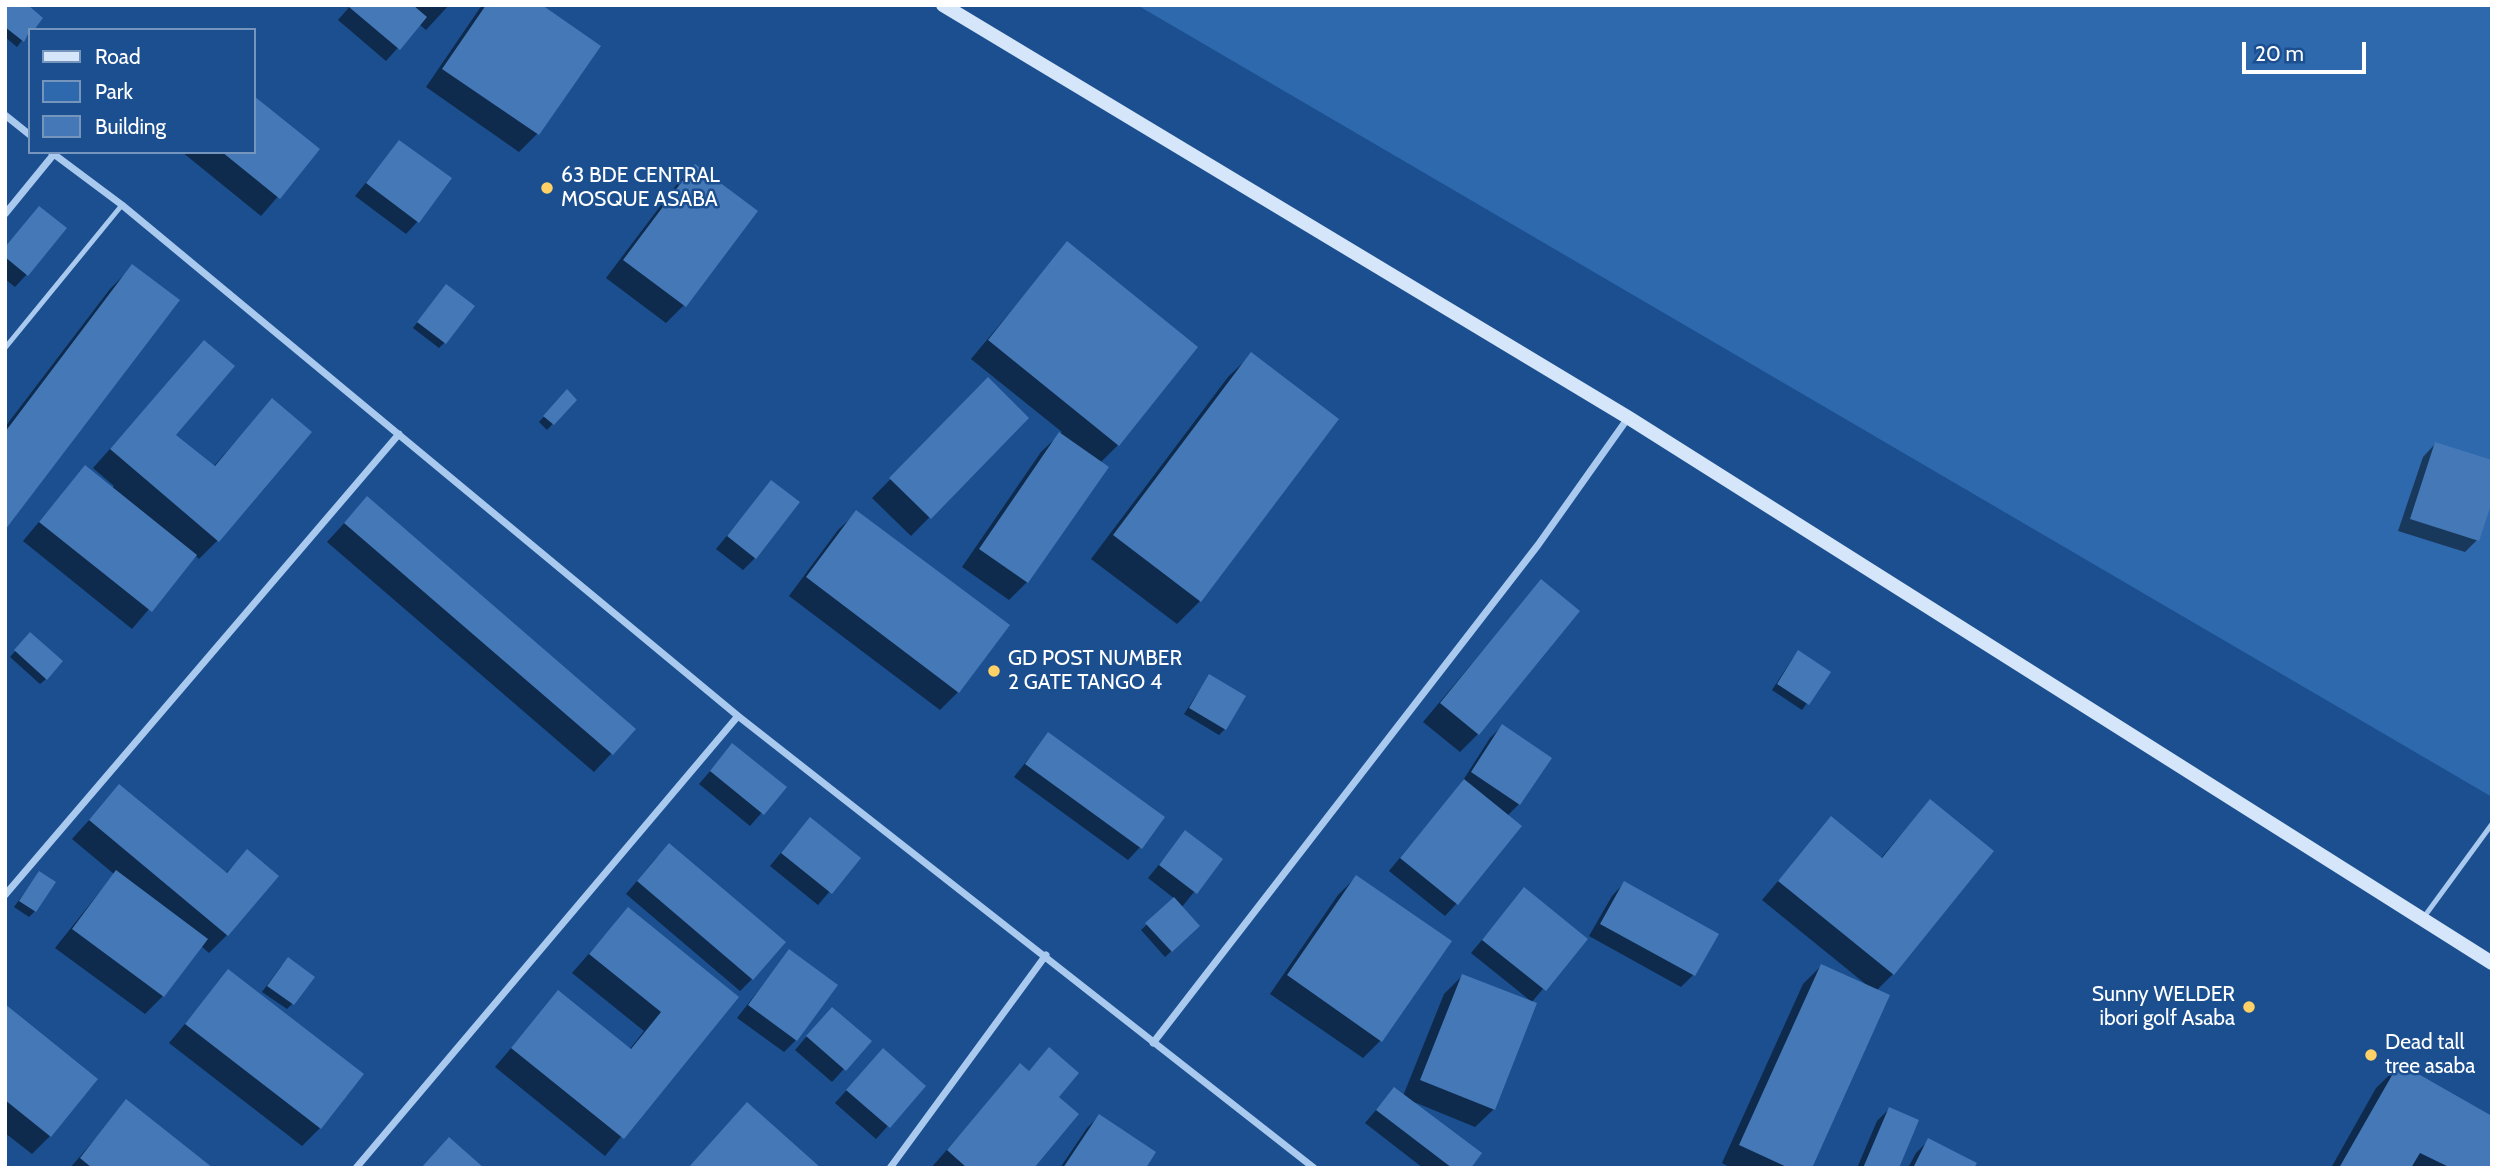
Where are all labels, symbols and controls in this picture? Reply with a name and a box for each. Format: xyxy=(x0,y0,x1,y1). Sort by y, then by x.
legend xyxy=(28,28,256,154)
scale bar xyxy=(2245,28,2369,72)
text: 20 m xyxy=(2255,41,2304,66)
text: Road xyxy=(95,44,141,69)
text: Park xyxy=(95,79,133,104)
text: Building xyxy=(95,114,166,139)
place label: 63 BDE CENTRAL MOSQUE ASABA xyxy=(561,163,720,213)
marker: 63 BDE CENTRAL MOSQUE ASABA xyxy=(539,180,555,196)
place label: GD POST NUMBER 2 GATE TANGO 4 xyxy=(1008,646,1182,696)
marker: GD POST NUMBER 2 GATE TANGO 4 xyxy=(986,663,1002,679)
place label: Sunny WELDER ibori golf Asaba xyxy=(2092,982,2235,1032)
marker: Sunny WELDER ibori golf Asaba xyxy=(2241,999,2257,1015)
place label: Dead tall tree asaba xyxy=(2385,1030,2475,1080)
marker: Dead tall tree asaba xyxy=(2363,1047,2379,1063)

